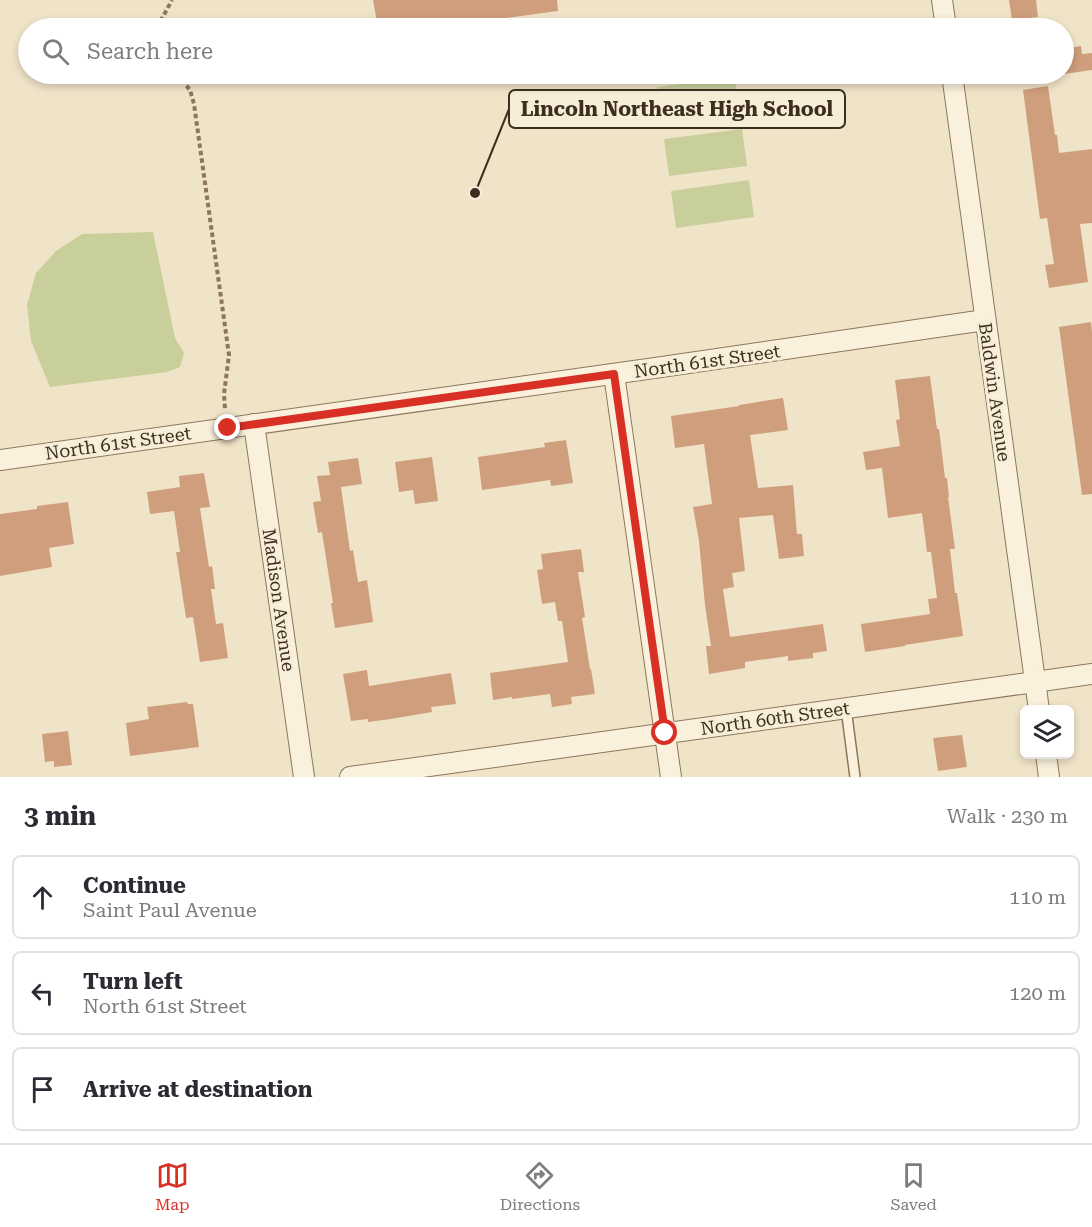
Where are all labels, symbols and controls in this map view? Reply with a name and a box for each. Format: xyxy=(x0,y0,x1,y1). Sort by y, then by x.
search box xyxy=(18,18,1074,84)
icon: search xyxy=(39,35,72,68)
text: Search here xyxy=(87,39,213,64)
callout: Lincoln Northeast High School xyxy=(509,90,845,128)
text: Lincoln Northeast High School xyxy=(521,97,834,121)
street label: Baldwin Avenue xyxy=(975,321,1015,463)
street label: North 61st Street xyxy=(633,340,782,382)
route end xyxy=(214,414,240,440)
street label: North 61st Street xyxy=(44,422,193,464)
street label: Madison Avenue xyxy=(259,527,299,673)
street label: North 60th Street xyxy=(699,697,851,739)
map controls xyxy=(1020,705,1074,759)
button: layers xyxy=(1020,705,1074,759)
route start xyxy=(651,719,677,745)
text: 3 min xyxy=(24,801,96,831)
text: Walk · 230 m xyxy=(947,804,1068,828)
text: Continue xyxy=(83,873,186,898)
icon: ahead xyxy=(26,881,59,914)
text: 110 m xyxy=(1009,885,1066,909)
text: Saint Paul Avenue xyxy=(83,898,257,922)
text: Turn left xyxy=(83,969,183,994)
icon: left xyxy=(26,977,59,1010)
text: 120 m xyxy=(1009,981,1066,1005)
text: North 61st Street xyxy=(83,994,247,1018)
icon: arrive xyxy=(26,1073,59,1106)
text: Arrive at destination xyxy=(83,1077,312,1102)
tab: Map xyxy=(155,1159,189,1214)
tab: Directions xyxy=(500,1159,580,1214)
tab: Saved xyxy=(890,1159,937,1214)

